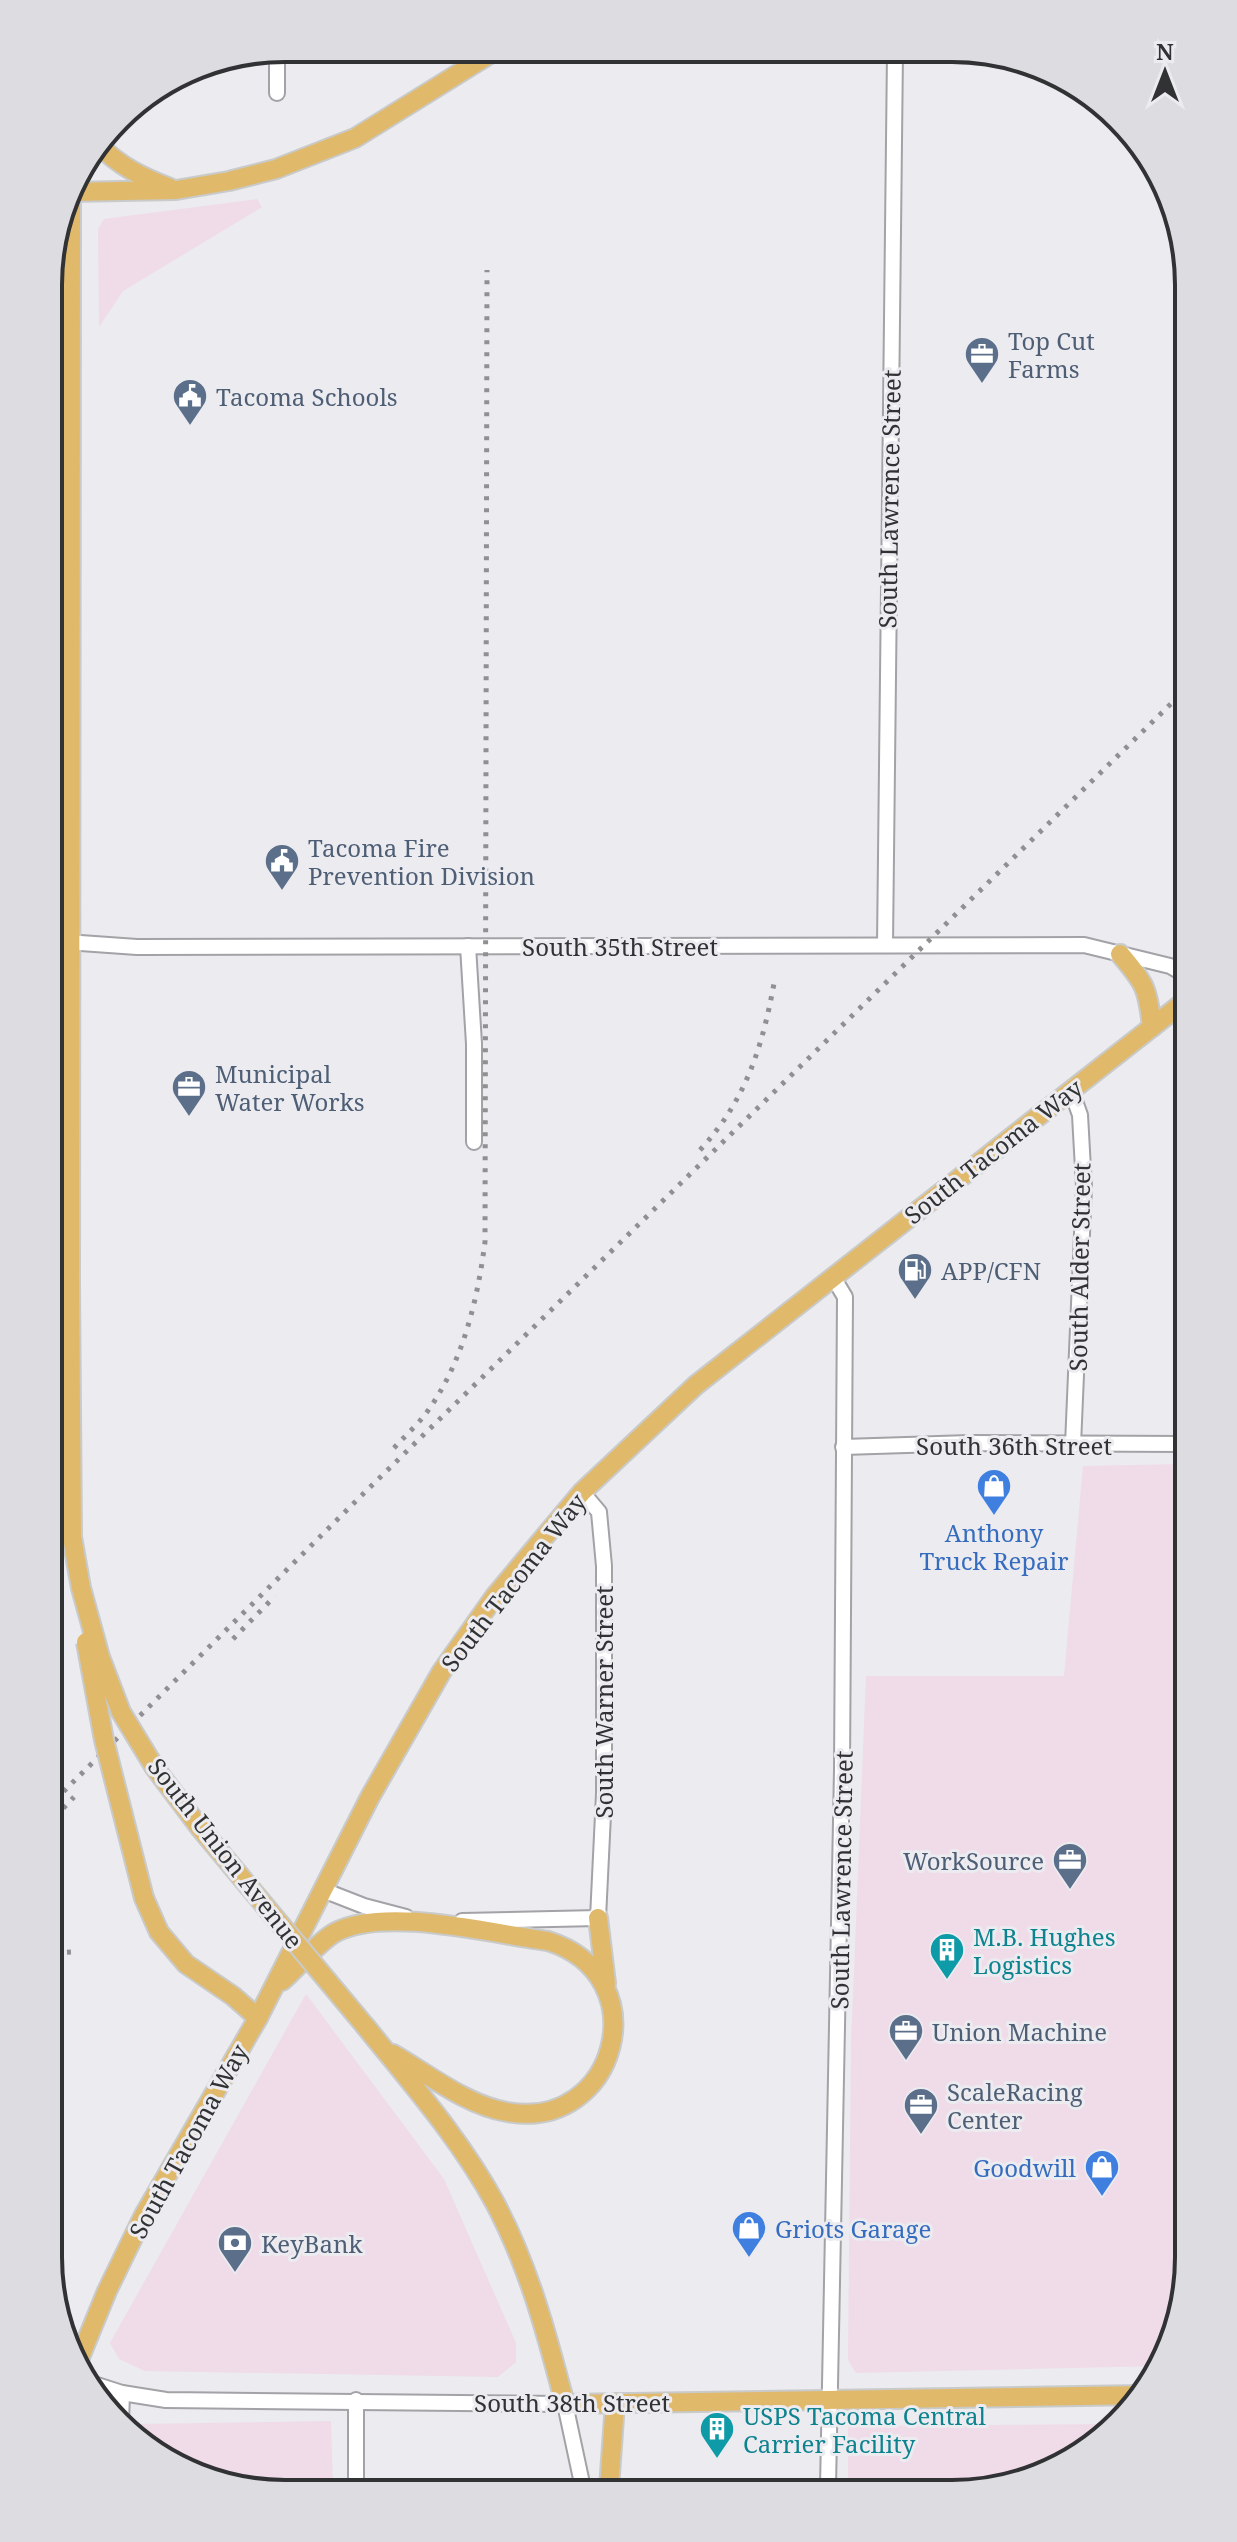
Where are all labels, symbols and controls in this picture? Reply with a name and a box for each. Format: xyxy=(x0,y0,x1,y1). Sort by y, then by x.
north arrow xyxy=(1125,32,1205,112)
text: N xyxy=(1156,36,1174,66)
place label: Top Cut Farms xyxy=(1008,324,1095,385)
office icon: Top Cut Farms xyxy=(963,335,1001,385)
street label: South Lawrence Street xyxy=(870,369,908,629)
public building icon: Tacoma Schools xyxy=(171,377,209,427)
place label: Tacoma Schools xyxy=(216,380,398,413)
place label: Tacoma Fire Prevention Division xyxy=(308,831,535,892)
public building icon: Tacoma Fire Prevention Division xyxy=(263,842,301,892)
street label: South 35th Street xyxy=(522,930,718,963)
place label: Municipal Water Works xyxy=(215,1057,365,1118)
office icon: Municipal Water Works xyxy=(170,1068,208,1118)
street label: South Tacoma Way xyxy=(897,1071,1089,1231)
street label: South Alder Street xyxy=(1061,1162,1097,1372)
fuel station icon: APP/CFN xyxy=(896,1251,934,1301)
place label: APP/CFN xyxy=(941,1254,1041,1287)
street label: South 36th Street xyxy=(916,1429,1112,1462)
shop icon: Anthony Truck Repair xyxy=(975,1467,1013,1517)
street label: South Tacoma Way xyxy=(433,1486,593,1678)
place label: Anthony Truck Repair xyxy=(919,1516,1069,1577)
street label: South Warner Street xyxy=(587,1585,620,1819)
street label: South Lawrence Street xyxy=(822,1750,860,2010)
street label: South Union Avenue xyxy=(141,1751,311,1955)
office icon: WorkSource xyxy=(1051,1841,1089,1891)
place label: WorkSource xyxy=(903,1844,1044,1877)
place label: M.B. Hughes Logistics xyxy=(973,1920,1116,1981)
building icon: M.B. Hughes Logistics xyxy=(928,1931,966,1981)
office icon: Union Machine xyxy=(887,2012,925,2062)
place label: Union Machine xyxy=(932,2015,1107,2048)
street label: South Tacoma Way xyxy=(121,2037,255,2244)
place label: ScaleRacing Center xyxy=(947,2075,1083,2136)
office icon: ScaleRacing Center xyxy=(902,2086,940,2136)
shop icon: Goodwill xyxy=(1083,2148,1121,2198)
place label: Goodwill xyxy=(973,2151,1077,2184)
shop icon: Griots Garage xyxy=(730,2209,768,2259)
place label: Griots Garage xyxy=(775,2212,931,2245)
bank icon: KeyBank xyxy=(216,2224,254,2274)
place label: KeyBank xyxy=(261,2227,363,2260)
street label: South 38th Street xyxy=(474,2386,670,2419)
place label: USPS Tacoma Central Carrier Facility xyxy=(743,2399,986,2460)
building icon: USPS Tacoma Central Carrier Facility xyxy=(698,2410,736,2460)

